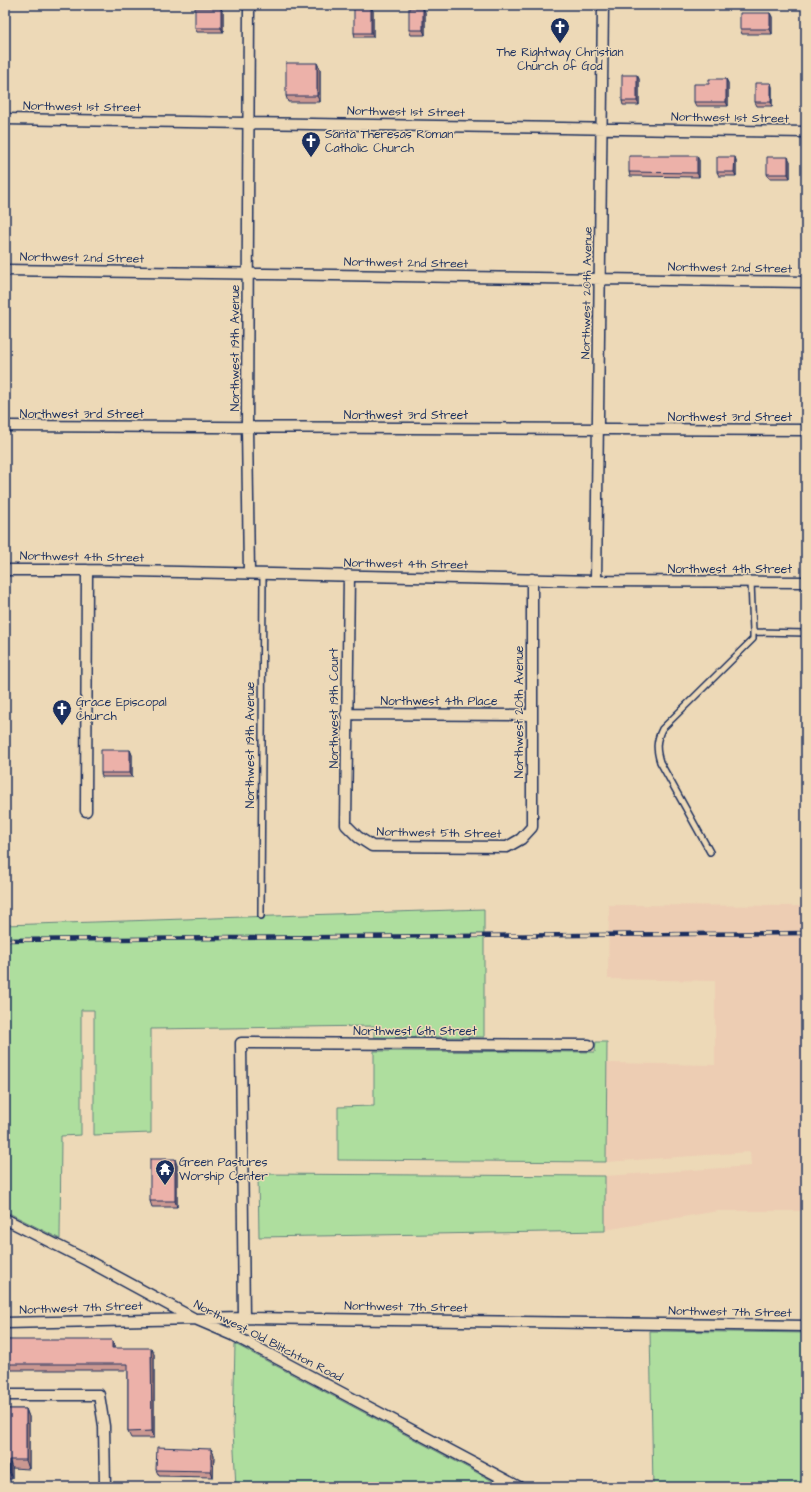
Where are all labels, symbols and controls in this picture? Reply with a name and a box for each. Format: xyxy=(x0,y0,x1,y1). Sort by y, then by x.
church icon: The Rightway Christian Church of God xyxy=(549,16,571,44)
place label: The Rightway Christian Church of God xyxy=(497,44,623,75)
street label: Northwest 1st Street xyxy=(23,97,141,117)
street label: Northwest 1st Street xyxy=(347,102,465,122)
street label: Northwest 1st Street xyxy=(671,108,789,128)
place label: Santa Theresas Roman Catholic Church xyxy=(325,126,453,157)
church icon: Santa Theresas Roman Catholic Church xyxy=(300,130,322,158)
street label: Northwest 20th Avenue xyxy=(577,226,597,359)
street label: Northwest 2nd Street xyxy=(20,248,144,268)
street label: Northwest 2nd Street xyxy=(344,253,468,273)
street label: Northwest 2nd Street xyxy=(668,258,792,278)
street label: Northwest 19th Avenue xyxy=(227,284,244,411)
street label: Northwest 3rd Street xyxy=(20,406,144,423)
street label: Northwest 3rd Street xyxy=(344,407,468,424)
street label: Northwest 3rd Street xyxy=(668,409,792,426)
street label: Northwest 4th Street xyxy=(20,547,144,567)
street label: Northwest 4th Street xyxy=(344,554,468,574)
street label: Northwest 4th Street xyxy=(668,561,792,578)
street label: Northwest 20th Avenue xyxy=(511,645,528,778)
street label: Northwest 19th Court xyxy=(326,648,343,768)
street label: Northwest 19th Avenue xyxy=(242,681,259,808)
street label: Northwest 4th Place xyxy=(380,693,498,710)
place label: Grace Episcopal Church xyxy=(76,694,167,725)
church icon: Grace Episcopal Church xyxy=(51,698,73,726)
street label: Northwest 5th Street xyxy=(377,823,502,843)
street label: Northwest 6th Street xyxy=(353,1023,477,1040)
place label: Green Pastures Worship Center xyxy=(179,1154,268,1185)
temple icon: Green Pastures Worship Center xyxy=(154,1158,176,1186)
street label: Northwest Old Blitchton Road xyxy=(191,1296,345,1386)
street label: Northwest 7th Street xyxy=(19,1297,143,1319)
street label: Northwest 7th Street xyxy=(344,1297,468,1317)
street label: Northwest 7th Street xyxy=(668,1302,792,1322)

